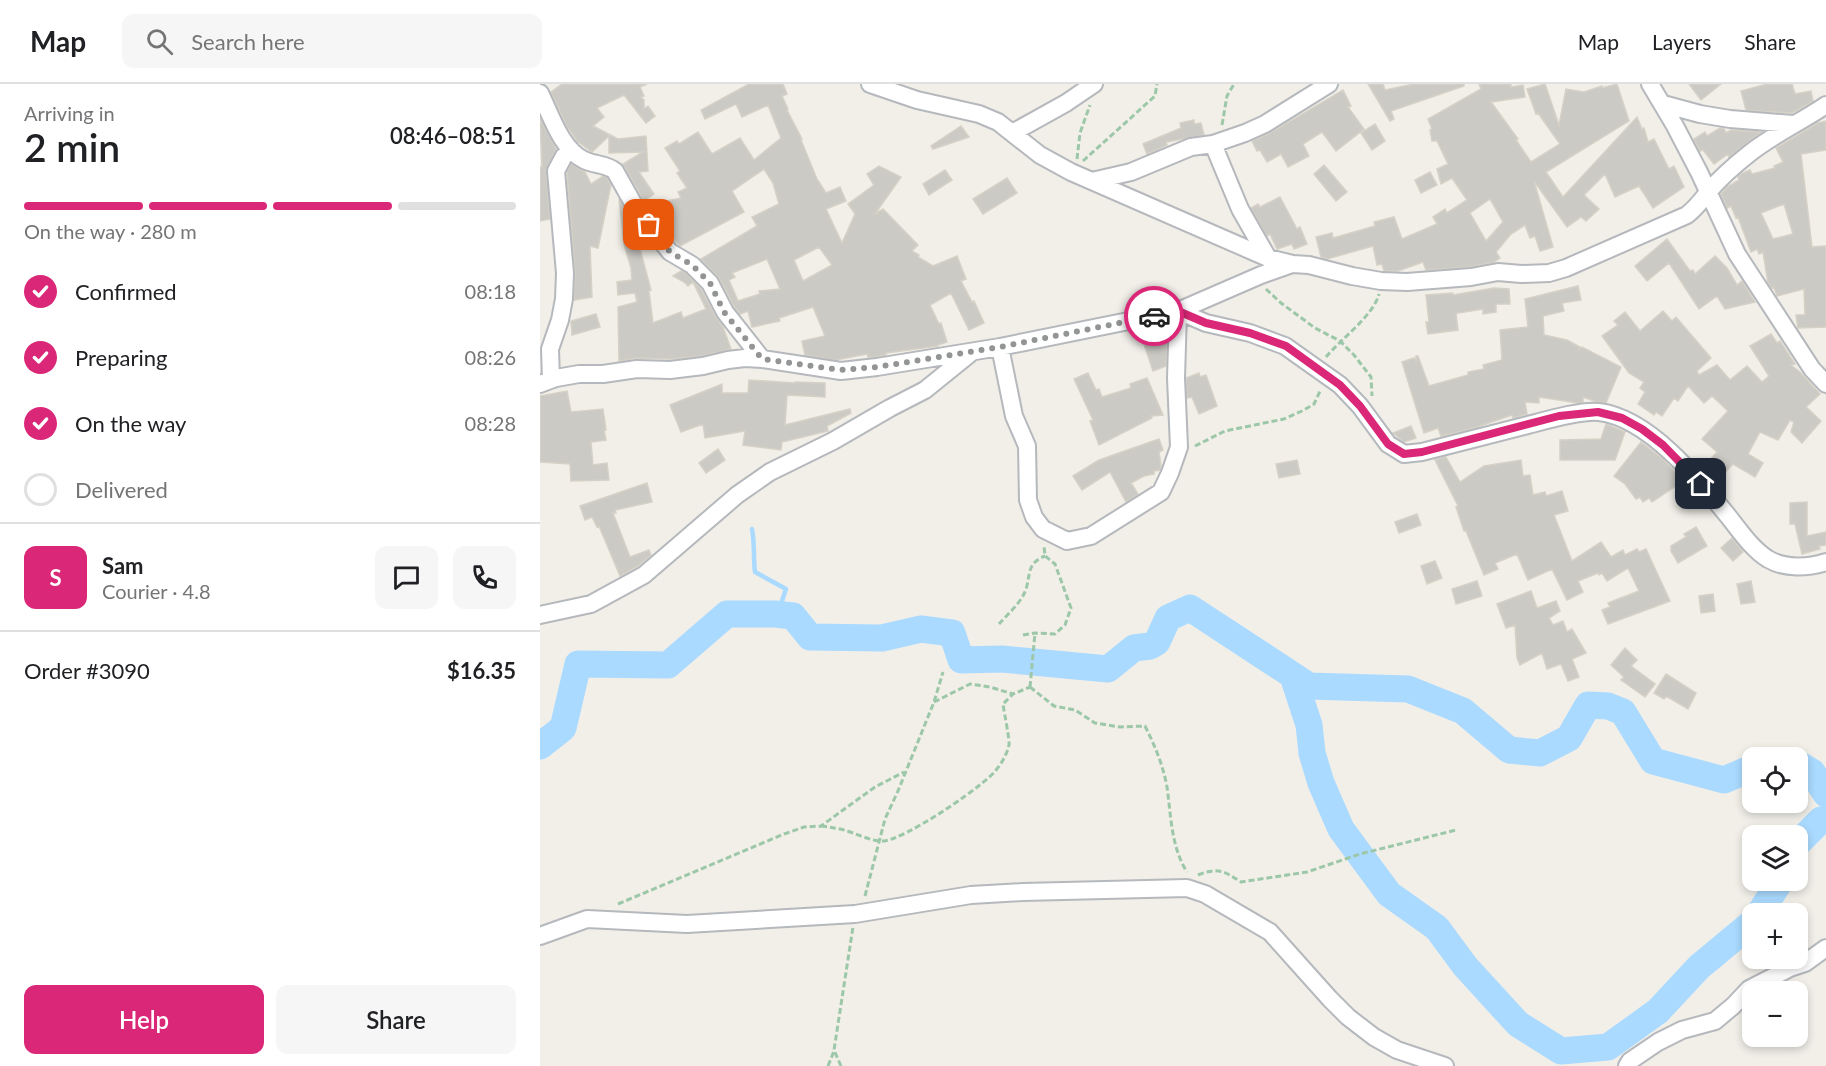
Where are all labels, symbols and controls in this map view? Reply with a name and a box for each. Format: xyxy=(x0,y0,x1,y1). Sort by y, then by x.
search box xyxy=(122,14,542,68)
text: Map xyxy=(30,24,86,58)
icon: search xyxy=(143,25,176,58)
text: Search here xyxy=(191,28,305,55)
text: Map xyxy=(1578,29,1619,54)
text: Layers xyxy=(1652,29,1711,54)
text: Share xyxy=(1744,29,1796,54)
text: Arriving in xyxy=(24,101,115,125)
text: 08:46–08:51 xyxy=(390,122,516,149)
text: 2 min xyxy=(24,124,120,170)
pin xyxy=(623,199,674,250)
icon: bag xyxy=(632,208,665,241)
text: On the way · 280 m xyxy=(24,219,197,243)
icon: check xyxy=(24,275,57,308)
text: Confirmed xyxy=(75,278,177,305)
text: 08:18 xyxy=(465,279,516,303)
courier xyxy=(1124,286,1184,346)
icon: car xyxy=(1138,300,1171,333)
icon: check xyxy=(24,341,57,374)
text: Preparing xyxy=(75,344,167,371)
text: 08:26 xyxy=(465,345,516,369)
icon: check xyxy=(24,407,57,440)
text: On the way xyxy=(75,410,186,437)
text: 08:28 xyxy=(465,411,516,435)
pin xyxy=(1675,458,1726,509)
icon: home xyxy=(1684,467,1717,500)
text: Delivered xyxy=(75,476,168,503)
button: chat xyxy=(375,546,438,609)
button: phone xyxy=(453,546,516,609)
text: Sam xyxy=(102,552,144,579)
text: S xyxy=(49,564,62,591)
text: Courier · 4.8 xyxy=(102,579,211,603)
text: Order #3090 xyxy=(24,657,150,684)
text: $16.35 xyxy=(447,657,516,684)
map controls xyxy=(1742,747,1808,1047)
button: locate xyxy=(1742,747,1808,813)
button: layers xyxy=(1742,825,1808,891)
button: + xyxy=(1742,903,1808,969)
button: − xyxy=(1742,981,1808,1047)
button: Help xyxy=(24,985,264,1054)
button: Share xyxy=(276,985,516,1054)

